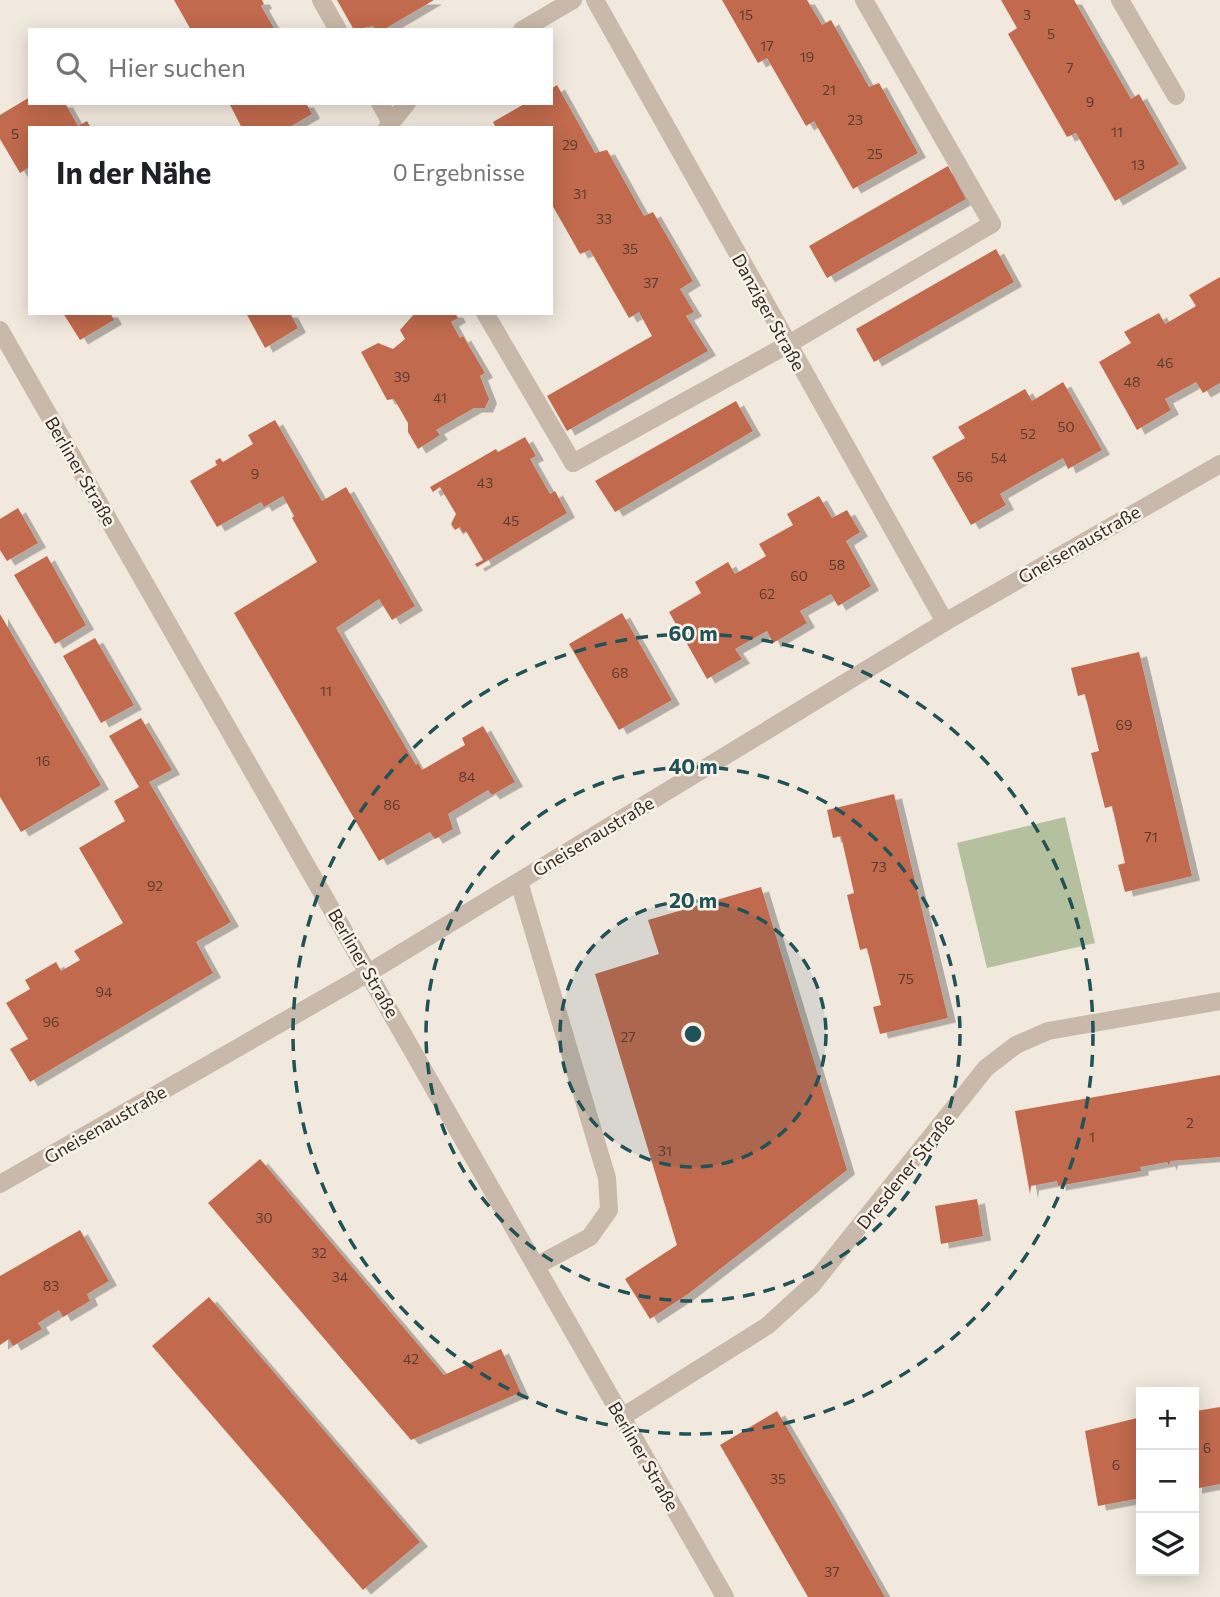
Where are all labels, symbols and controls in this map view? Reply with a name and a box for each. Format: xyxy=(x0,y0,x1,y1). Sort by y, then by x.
house number: 15 xyxy=(739,6,753,23)
house number: 3 xyxy=(1023,6,1031,23)
house number: 5 xyxy=(1047,25,1055,42)
search box xyxy=(28,28,553,105)
house number: 17 xyxy=(760,37,774,54)
icon: search xyxy=(52,48,90,86)
house number: 19 xyxy=(800,48,814,65)
text: Hier suchen xyxy=(108,51,246,82)
house number: 7 xyxy=(1066,59,1074,76)
house number: 21 xyxy=(822,81,836,98)
house number: 9 xyxy=(1086,93,1094,110)
house number: 23 xyxy=(847,111,863,128)
house number: 11 xyxy=(1111,123,1123,140)
house number: 5 xyxy=(11,125,19,142)
house number: 29 xyxy=(562,136,578,153)
house number: 25 xyxy=(867,145,883,162)
text: In der Nähe xyxy=(56,153,211,190)
house number: 13 xyxy=(1131,156,1145,173)
text: 0 Ergebnisse xyxy=(393,158,525,186)
house number: 31 xyxy=(573,185,587,202)
house number: 33 xyxy=(596,210,612,227)
house number: 35 xyxy=(622,240,638,257)
street label: Danziger Straße xyxy=(728,249,810,375)
house number: 37 xyxy=(643,274,659,291)
house number: 46 xyxy=(1157,354,1173,371)
house number: 39 xyxy=(394,368,410,385)
house number: 48 xyxy=(1124,373,1140,390)
house number: 41 xyxy=(433,389,447,406)
street label: Berliner Straße xyxy=(41,412,121,530)
house number: 50 xyxy=(1057,418,1075,435)
house number: 52 xyxy=(1020,425,1036,442)
house number: 54 xyxy=(991,449,1008,466)
house number: 9 xyxy=(251,465,259,482)
house number: 56 xyxy=(957,468,973,485)
house number: 43 xyxy=(477,474,493,491)
street label: Gneisenaustraße xyxy=(1014,500,1144,588)
house number: 45 xyxy=(503,512,519,529)
house number: 58 xyxy=(829,556,845,573)
house number: 60 xyxy=(790,567,808,584)
house number: 62 xyxy=(759,585,775,602)
text: 60 m xyxy=(668,620,718,645)
house number: 68 xyxy=(612,664,629,681)
house number: 11 xyxy=(320,682,332,699)
house number: 69 xyxy=(1116,716,1132,733)
house number: 16 xyxy=(36,752,50,769)
text: 40 m xyxy=(668,753,718,778)
house number: 84 xyxy=(459,768,476,785)
street label: Gneisenaustraße xyxy=(528,791,658,881)
house number: 86 xyxy=(384,796,401,813)
house number: 71 xyxy=(1144,828,1158,845)
house number: 73 xyxy=(871,858,887,875)
house number: 92 xyxy=(147,877,163,894)
text: 20 m xyxy=(669,887,717,912)
street label: Berliner Straße xyxy=(324,904,404,1022)
house number: 75 xyxy=(898,970,914,987)
house number: 94 xyxy=(96,983,113,1000)
house number: 96 xyxy=(43,1013,60,1030)
centre of rings xyxy=(681,1022,705,1046)
house number: 27 xyxy=(620,1028,636,1045)
street label: Gneisenaustraße xyxy=(40,1080,170,1168)
street label: Dresdener Straße xyxy=(852,1109,958,1233)
house number: 2 xyxy=(1186,1114,1194,1131)
house number: 1 xyxy=(1089,1128,1095,1145)
house number: 31 xyxy=(658,1142,672,1159)
house number: 30 xyxy=(255,1209,273,1226)
house number: 32 xyxy=(311,1244,327,1261)
house number: 34 xyxy=(332,1268,349,1285)
house number: 83 xyxy=(43,1277,59,1294)
house number: 42 xyxy=(403,1350,419,1367)
map controls xyxy=(1136,1387,1199,1576)
button: + xyxy=(1136,1387,1199,1450)
street label: Berliner Straße xyxy=(604,1397,684,1515)
house number: 6 xyxy=(1203,1439,1211,1456)
button: − xyxy=(1136,1450,1199,1513)
house number: 6 xyxy=(1112,1456,1120,1473)
house number: 35 xyxy=(770,1470,786,1487)
button: layers xyxy=(1136,1513,1199,1576)
house number: 37 xyxy=(824,1563,840,1580)

